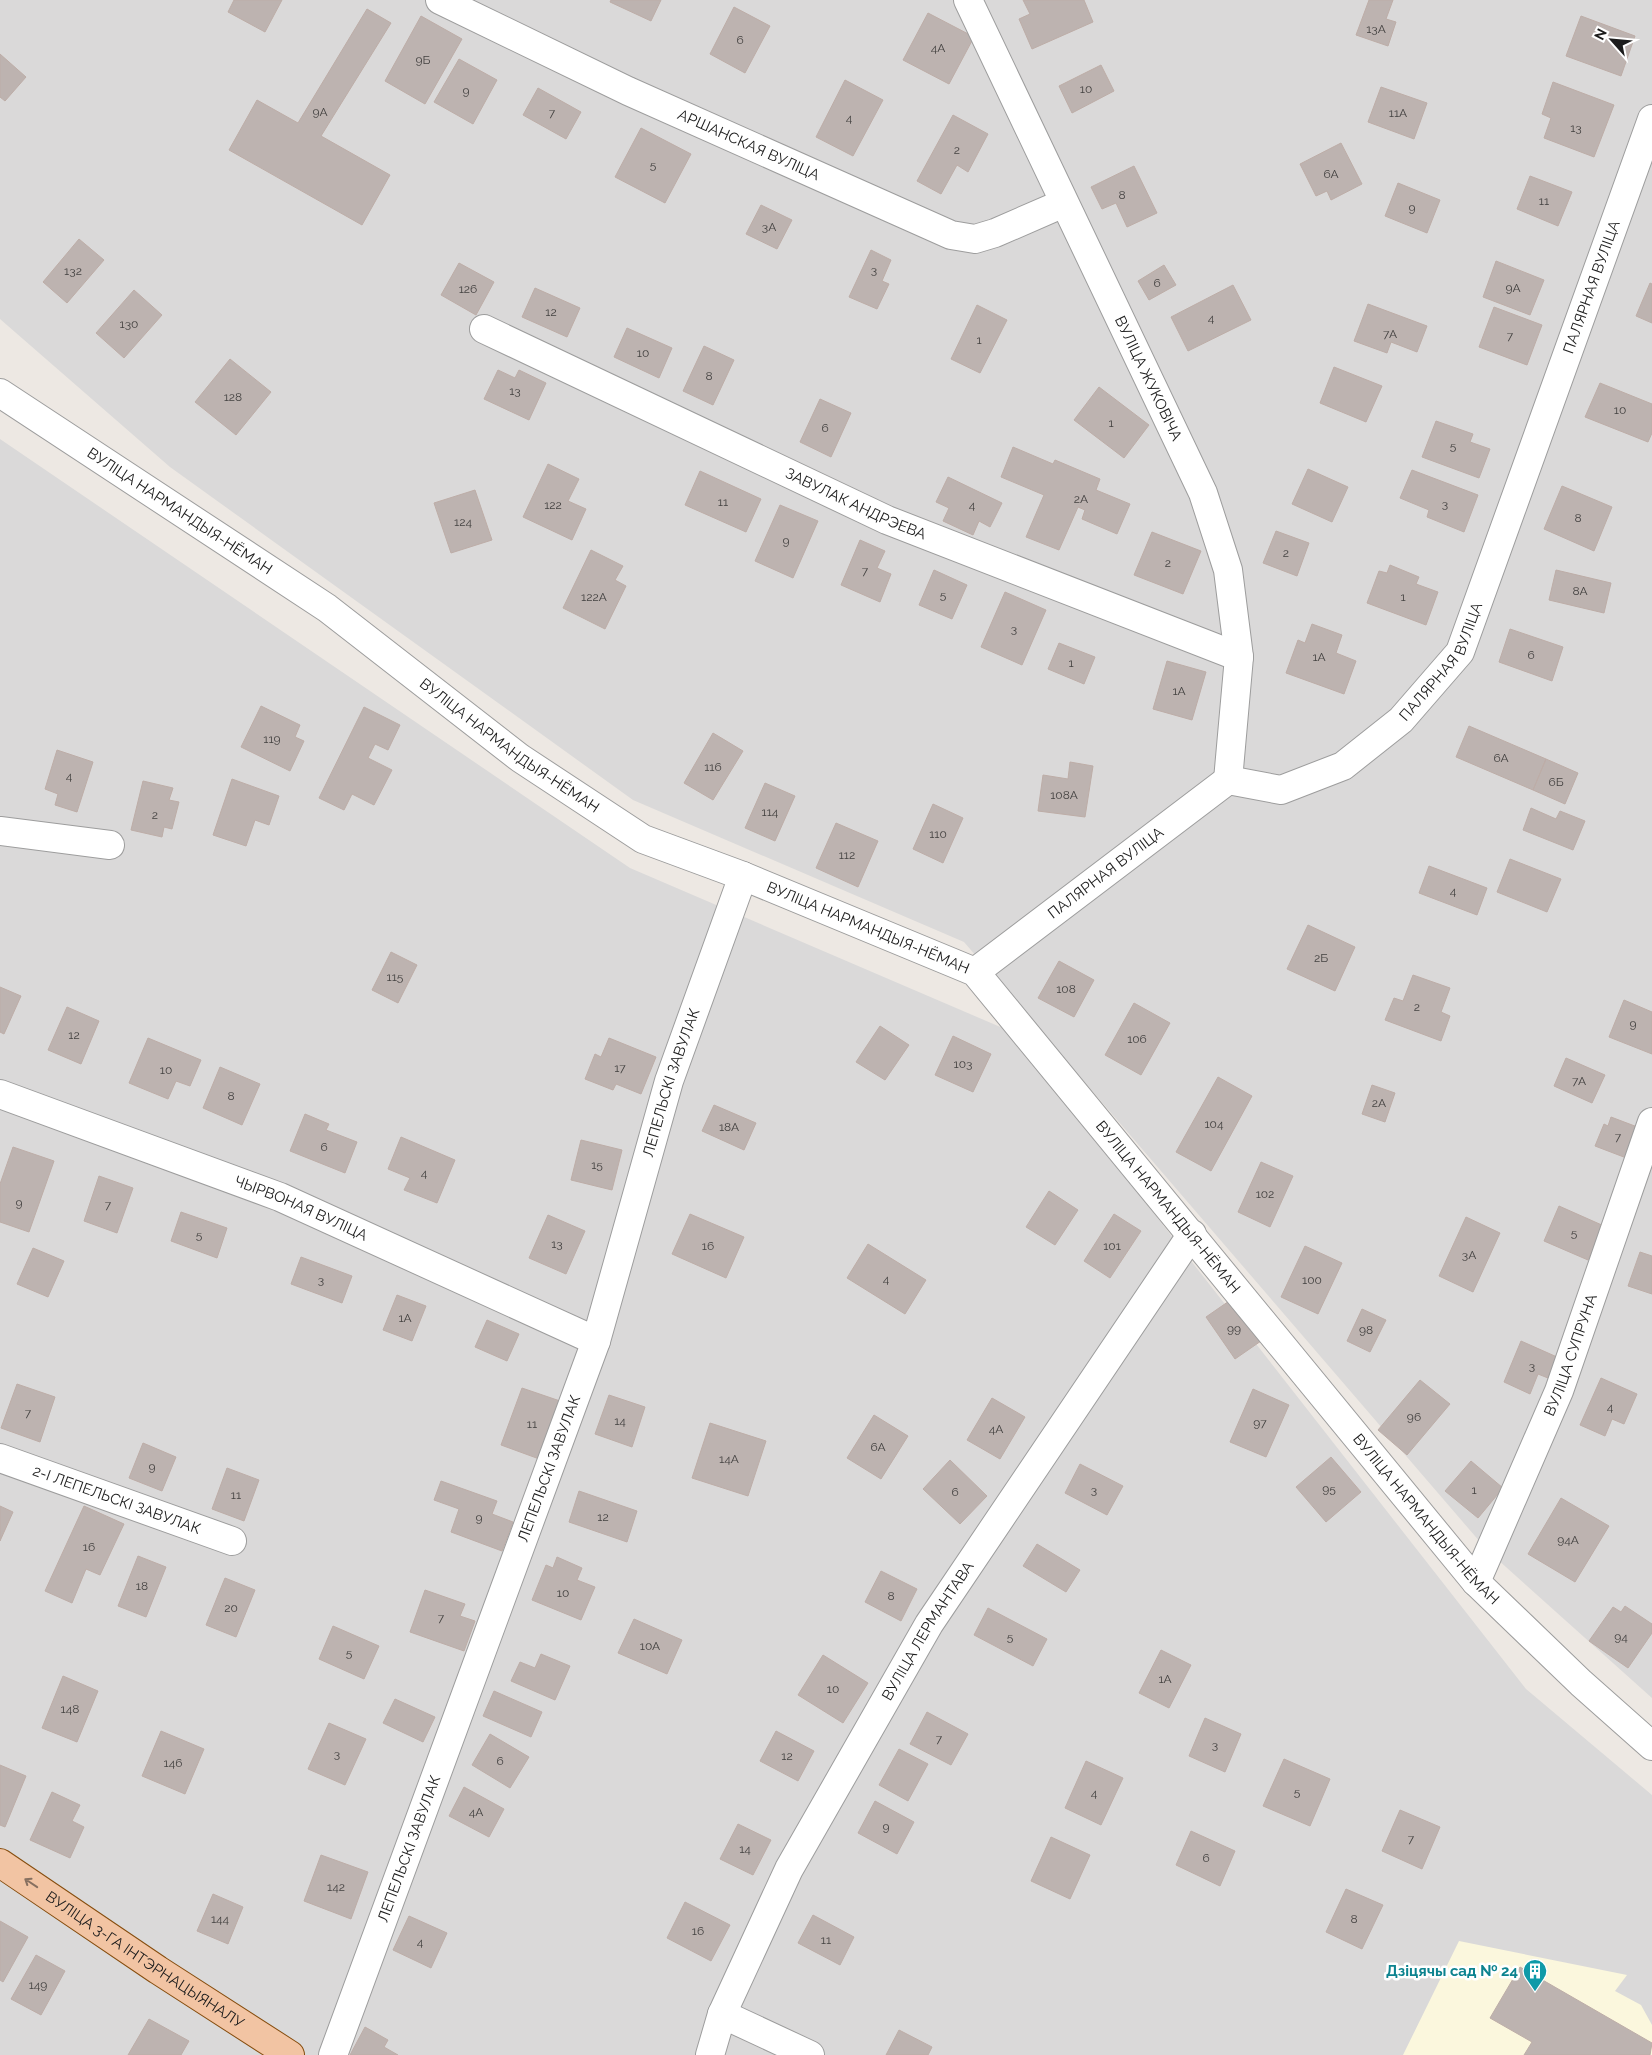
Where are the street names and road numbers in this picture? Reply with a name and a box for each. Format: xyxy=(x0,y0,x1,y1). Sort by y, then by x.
street label: АРШАНСКАЯ ВУЛІЦА xyxy=(675,105,822,184)
street label: ПАЛЯРНАЯ ВУЛІЦА xyxy=(1559,218,1624,356)
street label: ВУЛІЦА ЖУКОВІЧА xyxy=(1111,313,1186,444)
street label: ВУЛІЦА НАРМАНДЫЯ-НЁМАН xyxy=(84,444,276,578)
street label: ЗАВУЛАК АНДРЭЕВА xyxy=(783,464,929,543)
street label: ПАЛЯРНАЯ ВУЛІЦА xyxy=(1395,600,1486,725)
street label: ВУЛІЦА НАРМАНДЫЯ-НЁМАН xyxy=(416,674,603,817)
street label: ПАЛЯРНАЯ ВУЛІЦА xyxy=(1044,823,1167,922)
street label: ВУЛІЦА НАРМАНДЫЯ-НЁМАН xyxy=(764,878,972,978)
street label: ЛЕПЕЛЬСКІ ЗАВУЛАК xyxy=(639,1005,704,1159)
street label: ВУЛІЦА НАРМАНДЫЯ-НЁМАН xyxy=(1092,1117,1244,1297)
street label: ЧЫРВОНАЯ ВУЛІЦА xyxy=(232,1172,370,1245)
street label: ВУЛІЦА СУПРУНА xyxy=(1540,1292,1601,1419)
street label: ЛЕПЕЛЬСКІ ЗАВУЛАК xyxy=(514,1392,584,1544)
street label: ВУЛІЦА НАРМАНДЫЯ-НЁМАН xyxy=(1349,1430,1503,1608)
street label: 2-І ЛЕПЕЛЬСКІ ЗАВУЛАК xyxy=(30,1461,204,1538)
street label: ВУЛІЦА ЛЕРМАНТАВА xyxy=(878,1558,978,1704)
street label: ЛЕПЕЛЬСКІ ЗАВУЛАК xyxy=(374,1772,444,1925)
street label: ВУЛІЦА 3-ГА ІНТЭРНАЦЫЯНАЛУ xyxy=(42,1888,248,2032)

